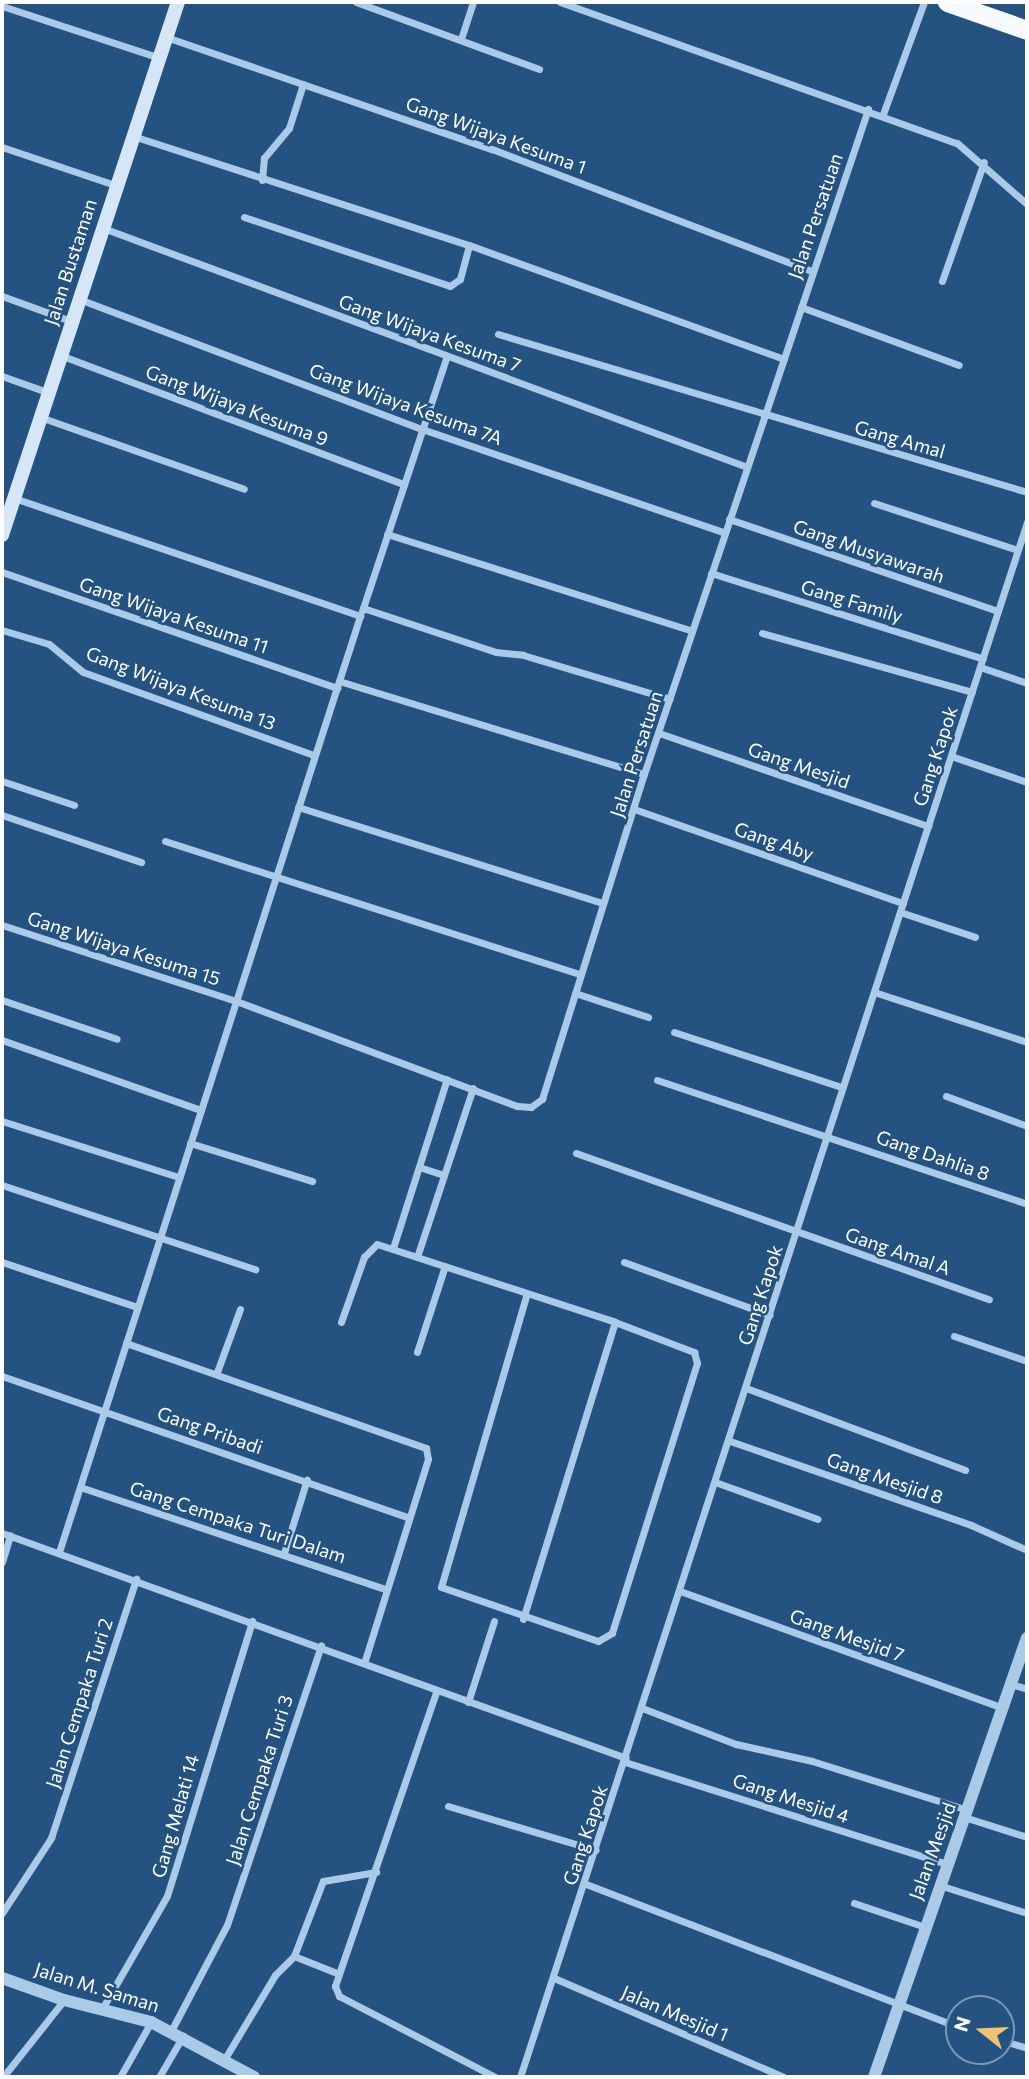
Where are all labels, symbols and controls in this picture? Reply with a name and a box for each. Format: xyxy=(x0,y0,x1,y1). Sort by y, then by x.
street label: Gang Wijaya Kesuma 1 xyxy=(403,92,589,178)
street label: Jalan Persatuan xyxy=(783,150,847,282)
street label: Jalan Bustaman xyxy=(39,196,101,328)
street label: Gang Wijaya Kesuma 7 xyxy=(336,289,524,377)
street label: Gang Wijaya Kesuma 7A xyxy=(306,358,506,450)
street label: Gang Wijaya Kesuma 9 xyxy=(142,360,332,450)
street label: Gang Amal xyxy=(852,415,948,463)
street label: Gang Musyawarah xyxy=(790,514,948,588)
street label: Gang Wijaya Kesuma 11 xyxy=(76,572,272,658)
street label: Gang Family xyxy=(798,575,906,627)
street label: Gang Wijaya Kesuma 13 xyxy=(83,641,279,735)
street label: Jalan Persatuan xyxy=(605,688,667,820)
street label: Gang Kapok xyxy=(908,703,962,809)
street label: Gang Mesjid xyxy=(745,737,853,793)
street label: Gang Aby xyxy=(731,817,817,865)
street label: Gang Wijaya Kesuma 15 xyxy=(25,906,223,990)
street label: Gang Dahlia 8 xyxy=(873,1125,993,1185)
street label: Gang Amal A xyxy=(842,1222,954,1280)
street label: Gang Kapok xyxy=(733,1242,787,1348)
street label: Gang Pribadi xyxy=(154,1401,266,1459)
street label: Gang Mesjid 8 xyxy=(824,1447,946,1509)
street label: Gang Cempaka Turi Dalam xyxy=(127,1476,349,1568)
street label: Gang Mesjid 7 xyxy=(787,1604,907,1666)
street label: Jalan Cempaka Turi 2 xyxy=(41,1615,117,1791)
street label: Jalan Cempaka Turi 3 xyxy=(221,1692,297,1868)
street label: Gang Melati 14 xyxy=(146,1752,204,1880)
street label: Gang Mesjid 4 xyxy=(730,1768,852,1828)
street label: Gang Kapok xyxy=(558,1782,612,1888)
street label: Jalan Mesjid xyxy=(904,1799,960,1903)
street label: Jalan M. Saman xyxy=(32,1957,162,2017)
street label: Jalan Mesjid 1 xyxy=(618,1980,732,2046)
north arrow xyxy=(945,1995,1015,2065)
text: N xyxy=(948,2014,975,2034)

